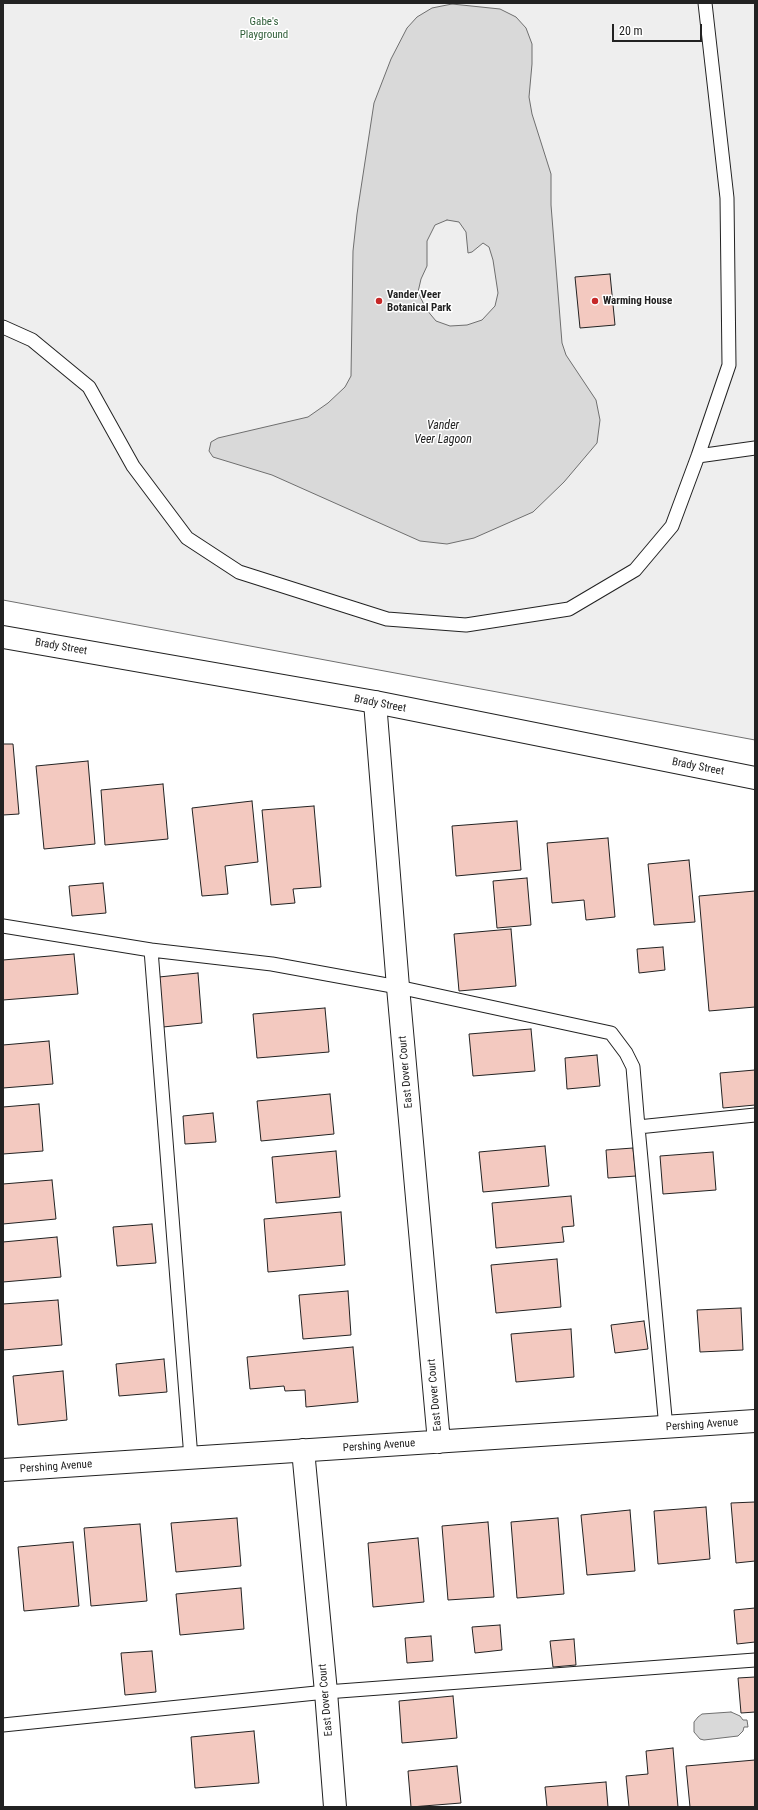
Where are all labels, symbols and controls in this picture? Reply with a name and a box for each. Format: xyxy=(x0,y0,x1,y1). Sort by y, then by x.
park label: Gabe's Playground xyxy=(240,15,288,41)
scale bar xyxy=(614,16,704,42)
text: 20 m xyxy=(619,24,643,38)
place label: Vander Veer Botanical Park xyxy=(387,288,451,314)
place label: Warming House xyxy=(603,294,672,308)
marker: Vander Veer Botanical Park xyxy=(374,296,384,306)
marker: Warming House xyxy=(590,296,600,306)
water label: Vander Veer Lagoon xyxy=(414,419,472,447)
street label: Brady Street xyxy=(34,636,88,658)
street label: Brady Street xyxy=(353,692,407,716)
street label: Brady Street xyxy=(671,755,725,779)
street label: East Dover Court xyxy=(396,1035,416,1109)
street label: East Dover Court xyxy=(425,1358,445,1432)
street label: Pershing Avenue xyxy=(665,1416,739,1434)
street label: Pershing Avenue xyxy=(342,1437,416,1455)
street label: Pershing Avenue xyxy=(19,1458,93,1476)
street label: East Dover Court xyxy=(316,1663,336,1737)

